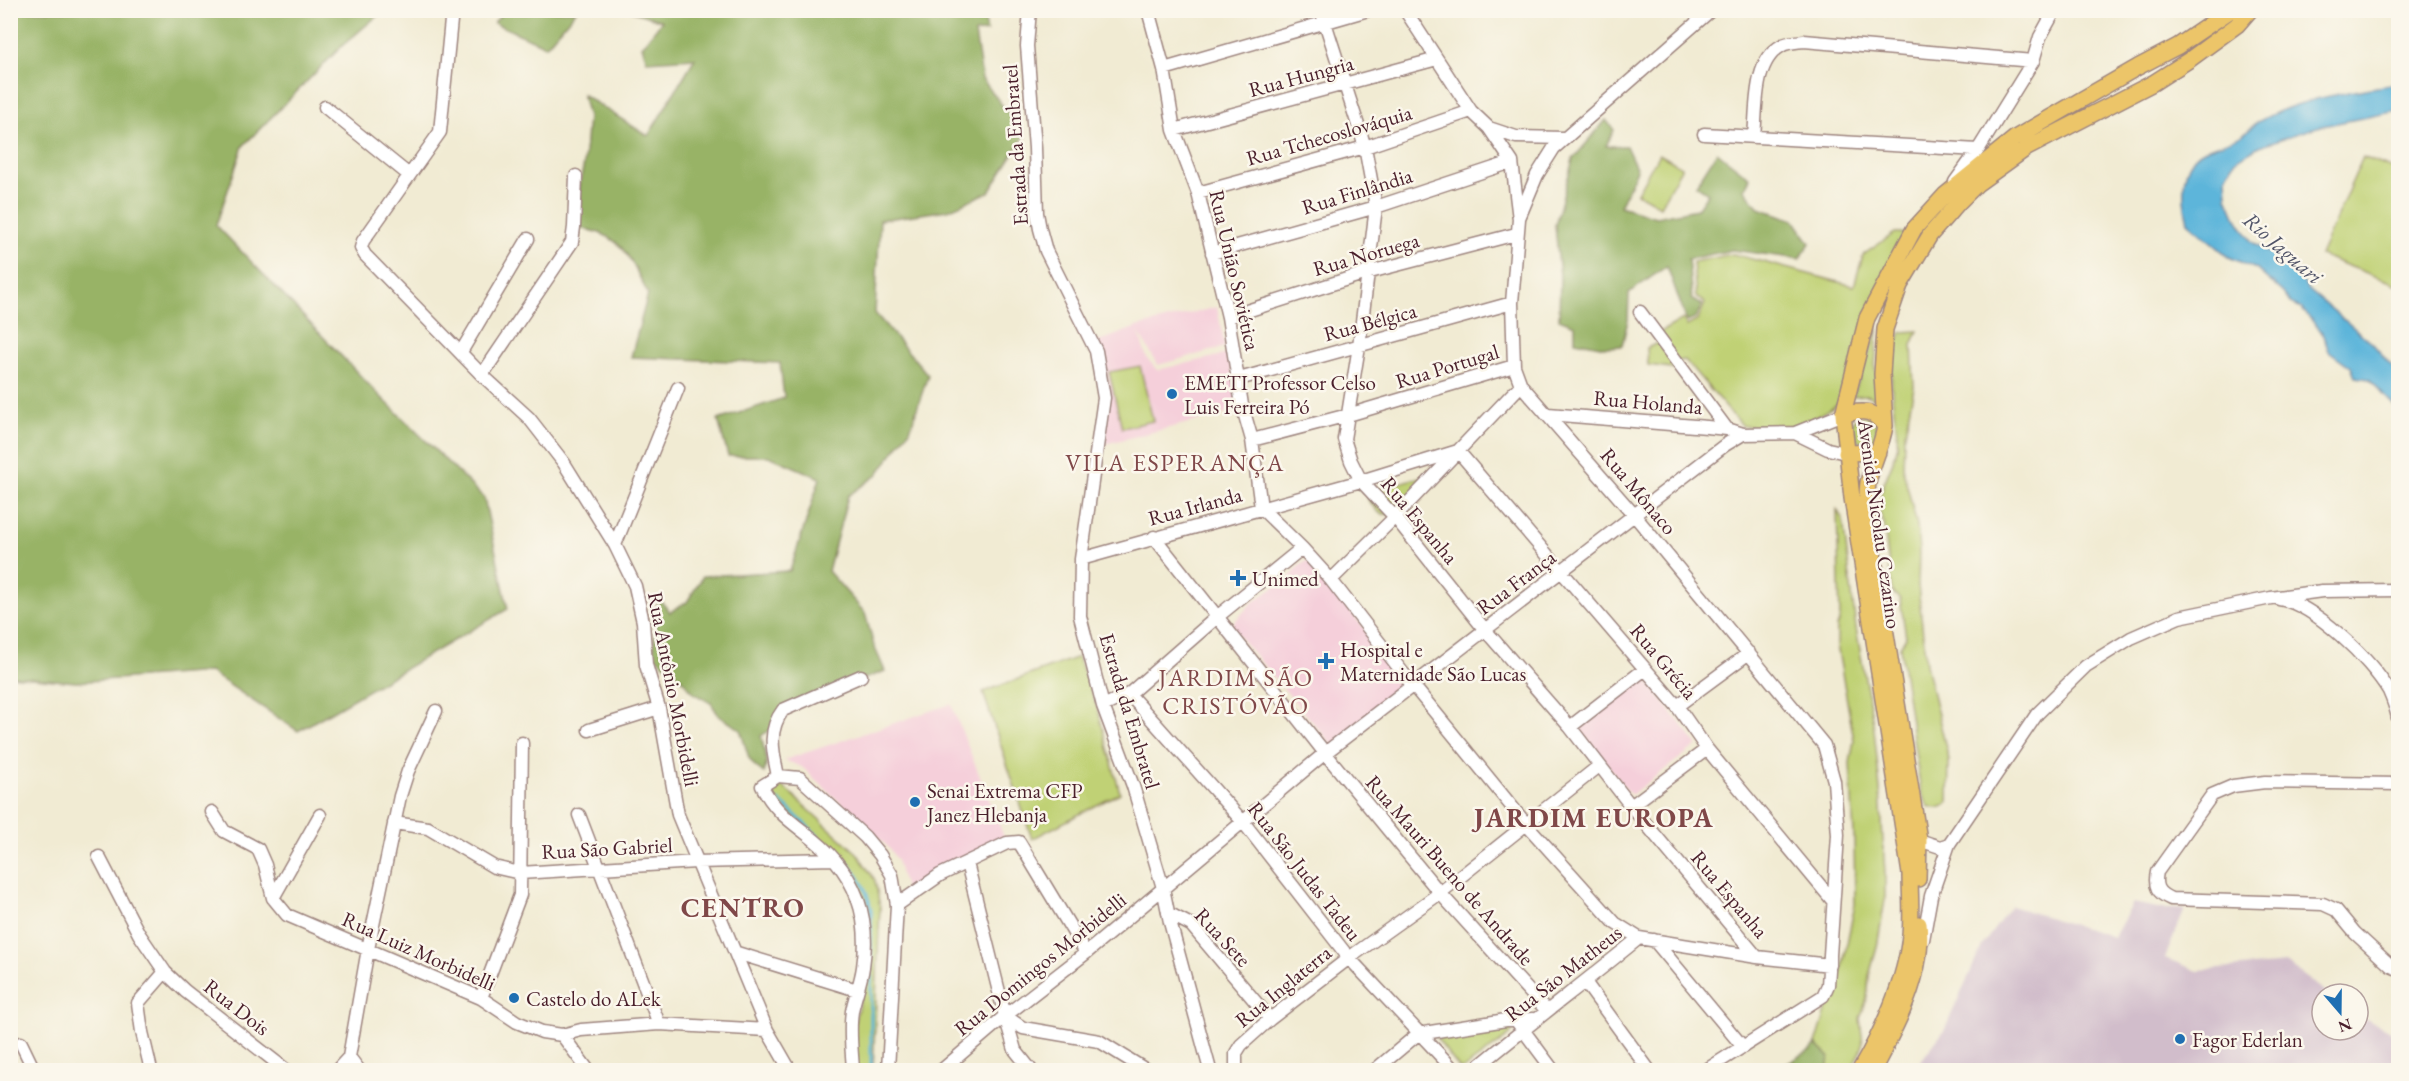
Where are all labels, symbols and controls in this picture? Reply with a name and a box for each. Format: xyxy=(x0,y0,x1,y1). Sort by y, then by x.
street label: Rua Hungria xyxy=(1246,49,1357,103)
street label: Estrada da Embratel xyxy=(996,64,1034,226)
street label: Rua Tchecoslováquia xyxy=(1243,98,1416,172)
street label: Rua Finlândia xyxy=(1298,161,1416,221)
street label: Rua União Soviética xyxy=(1203,187,1267,354)
water label: Rio Jaguari xyxy=(2237,205,2330,292)
street label: Rua Noruega xyxy=(1310,226,1423,282)
street label: Rua Bélgica xyxy=(1321,296,1420,347)
street label: Rua Portugal xyxy=(1392,337,1502,395)
place label: EMETI Professor Celso Luis Ferreira Pó xyxy=(1184,369,1376,420)
street label: Rua Holanda xyxy=(1592,384,1704,420)
marker: EMETI Professor Celso Luis Ferreira Pó xyxy=(1165,387,1179,401)
street label: Avenida Nicolau Cezarino xyxy=(1852,417,1908,630)
street label: Rua Mônaco xyxy=(1595,442,1683,540)
district label: VILA ESPERANÇA xyxy=(1065,447,1285,478)
street label: Rua Espanha xyxy=(1375,471,1465,570)
street label: Rua Irlanda xyxy=(1145,480,1246,532)
street label: Rua França xyxy=(1471,543,1562,621)
place label: Unimed xyxy=(1252,565,1319,592)
marker: Unimed xyxy=(1229,569,1247,587)
street label: Rua Antônio Morbidelli xyxy=(642,589,706,789)
street label: Rua Grécia xyxy=(1624,617,1704,705)
street label: Estrada da Embratel xyxy=(1094,630,1166,792)
place label: Hospital e Maternidade São Lucas xyxy=(1340,636,1527,687)
marker: Hospital e Maternidade São Lucas xyxy=(1317,652,1335,670)
district label: JARDIM SÃO CRISTÓVÃO xyxy=(1157,662,1313,721)
street label: Rua Mauri Bueno de Andrade xyxy=(1360,769,1540,971)
place label: Senai Extrema CFP Janez Hlebanja xyxy=(925,777,1083,828)
marker: Senai Extrema CFP Janez Hlebanja xyxy=(908,795,922,809)
street label: Rua São Judas Tadeu xyxy=(1242,796,1368,946)
district label: JARDIM EUROPA xyxy=(1471,800,1714,835)
street label: Rua São Gabriel xyxy=(541,831,673,865)
street label: Rua Espanha xyxy=(1685,845,1775,944)
street label: Rua Domingos Morbidelli xyxy=(948,886,1132,1042)
district label: CENTRO xyxy=(681,890,805,925)
street label: Rua Sete xyxy=(1189,902,1257,972)
street label: Rua Luiz Morbidelli xyxy=(338,905,500,997)
street label: Rua São Matheus xyxy=(1499,919,1627,1027)
street label: Rua Inglaterra xyxy=(1229,938,1337,1033)
street label: Rua Dois xyxy=(198,973,276,1041)
north arrow xyxy=(2310,982,2370,1042)
place label: Castelo do ALek xyxy=(526,985,662,1012)
marker: Castelo do ALek xyxy=(507,991,521,1005)
text: N xyxy=(2335,1014,2355,1038)
place label: Fagor Ederlan xyxy=(2192,1026,2303,1053)
marker: Fagor Ederlan xyxy=(2173,1032,2187,1046)

